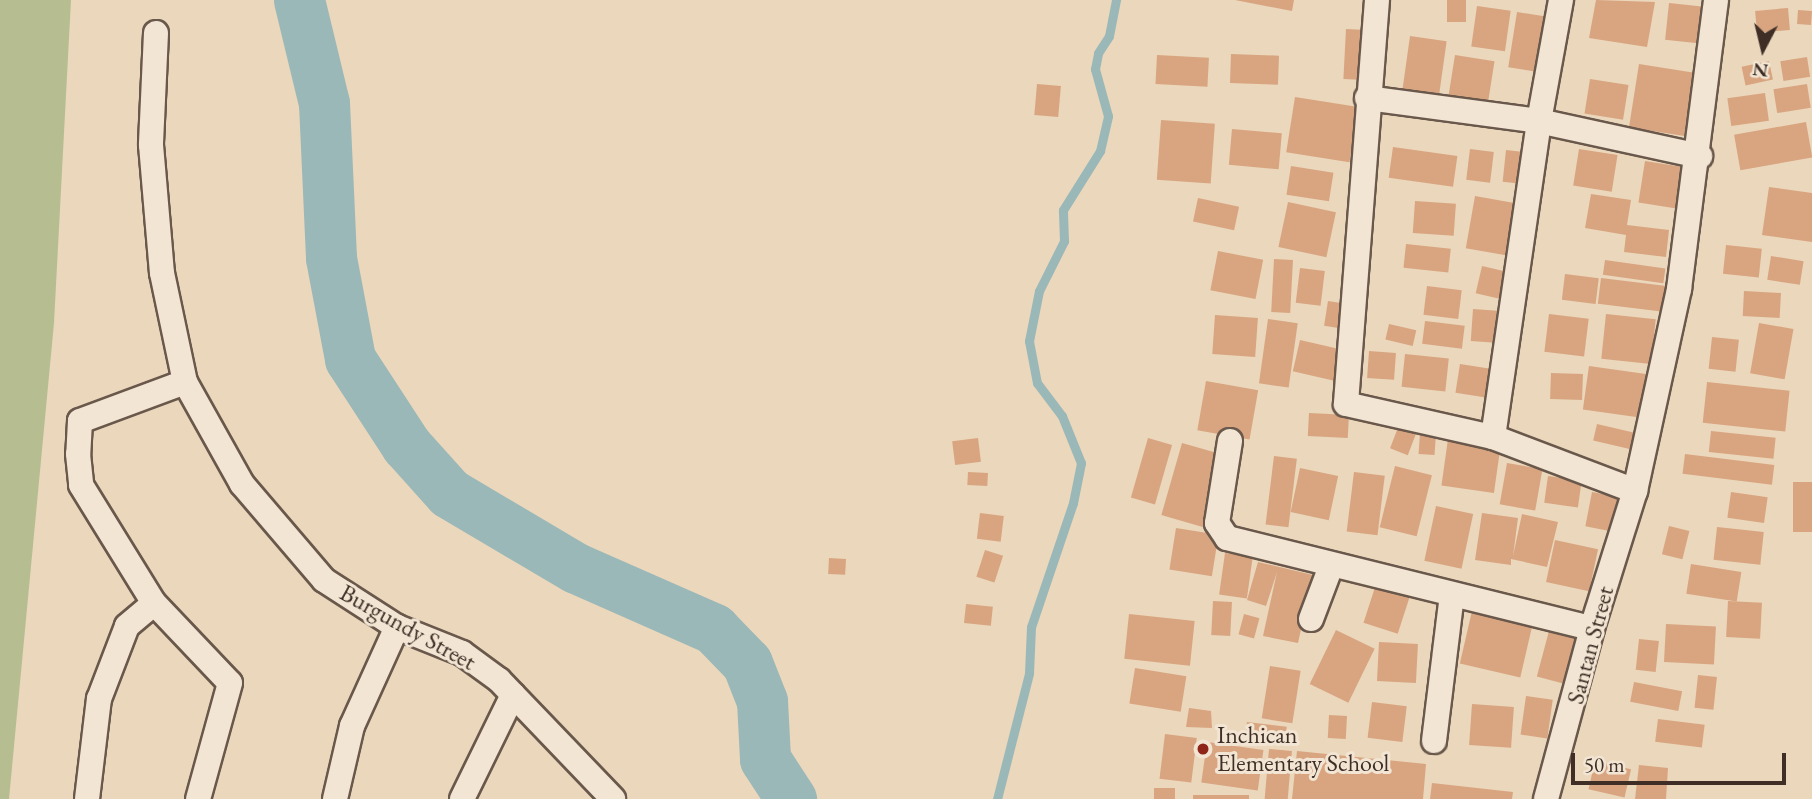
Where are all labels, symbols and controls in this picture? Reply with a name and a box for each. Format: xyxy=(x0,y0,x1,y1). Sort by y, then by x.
north arrow xyxy=(1728,14,1798,84)
text: N xyxy=(1751,57,1770,84)
street label: Burgundy Street xyxy=(335,578,481,676)
street label: Santan Street xyxy=(1560,583,1620,707)
place label: Inchican Elementary School xyxy=(1217,721,1389,777)
scale bar xyxy=(1574,740,1789,784)
marker: Inchican Elementary School xyxy=(1195,741,1211,757)
text: 50 m xyxy=(1584,751,1625,778)

